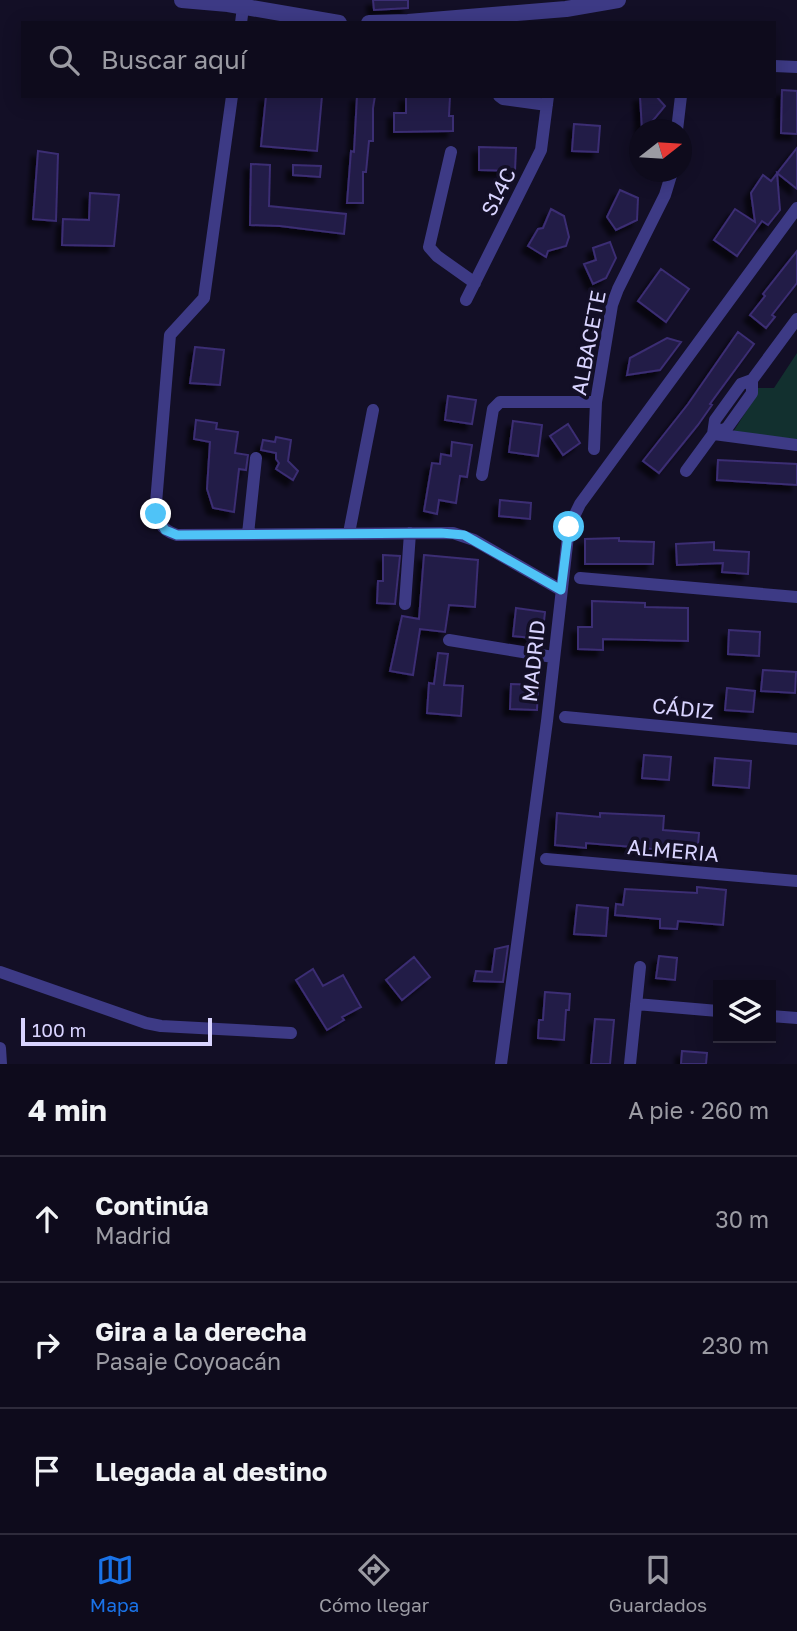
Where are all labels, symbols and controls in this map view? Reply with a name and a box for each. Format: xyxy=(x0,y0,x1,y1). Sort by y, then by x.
search box xyxy=(21,21,776,98)
icon: search xyxy=(45,41,83,79)
text: Buscar aquí xyxy=(101,44,247,75)
north arrow xyxy=(629,119,692,182)
street label: S14C xyxy=(475,163,521,220)
street label: ALBACETE xyxy=(565,288,611,398)
route end xyxy=(140,498,171,529)
route start xyxy=(553,511,584,542)
street label: MADRID xyxy=(516,619,550,703)
street label: CÁDIZ xyxy=(651,692,715,724)
street label: ALMERIA xyxy=(626,833,720,867)
map controls xyxy=(713,980,776,1043)
button: layers xyxy=(713,980,776,1043)
scale bar xyxy=(21,1015,212,1047)
text: 100 m xyxy=(32,1018,86,1041)
text: 4 min xyxy=(28,1092,107,1128)
text: A pie · 260 m xyxy=(628,1096,769,1124)
text: Continúa xyxy=(95,1190,209,1221)
icon: ahead xyxy=(28,1200,66,1238)
text: 30 m xyxy=(715,1205,769,1233)
text: Madrid xyxy=(95,1221,171,1249)
text: Gira a la derecha xyxy=(95,1316,307,1347)
icon: right xyxy=(28,1326,66,1364)
text: 230 m xyxy=(702,1331,769,1359)
text: Pasaje Coyoacán xyxy=(95,1347,281,1375)
icon: arrive xyxy=(28,1452,66,1490)
text: Llegada al destino xyxy=(95,1456,327,1487)
tab: Mapa xyxy=(90,1551,139,1616)
tab: Cómo llegar xyxy=(319,1551,429,1616)
tab: Guardados xyxy=(609,1551,707,1616)

